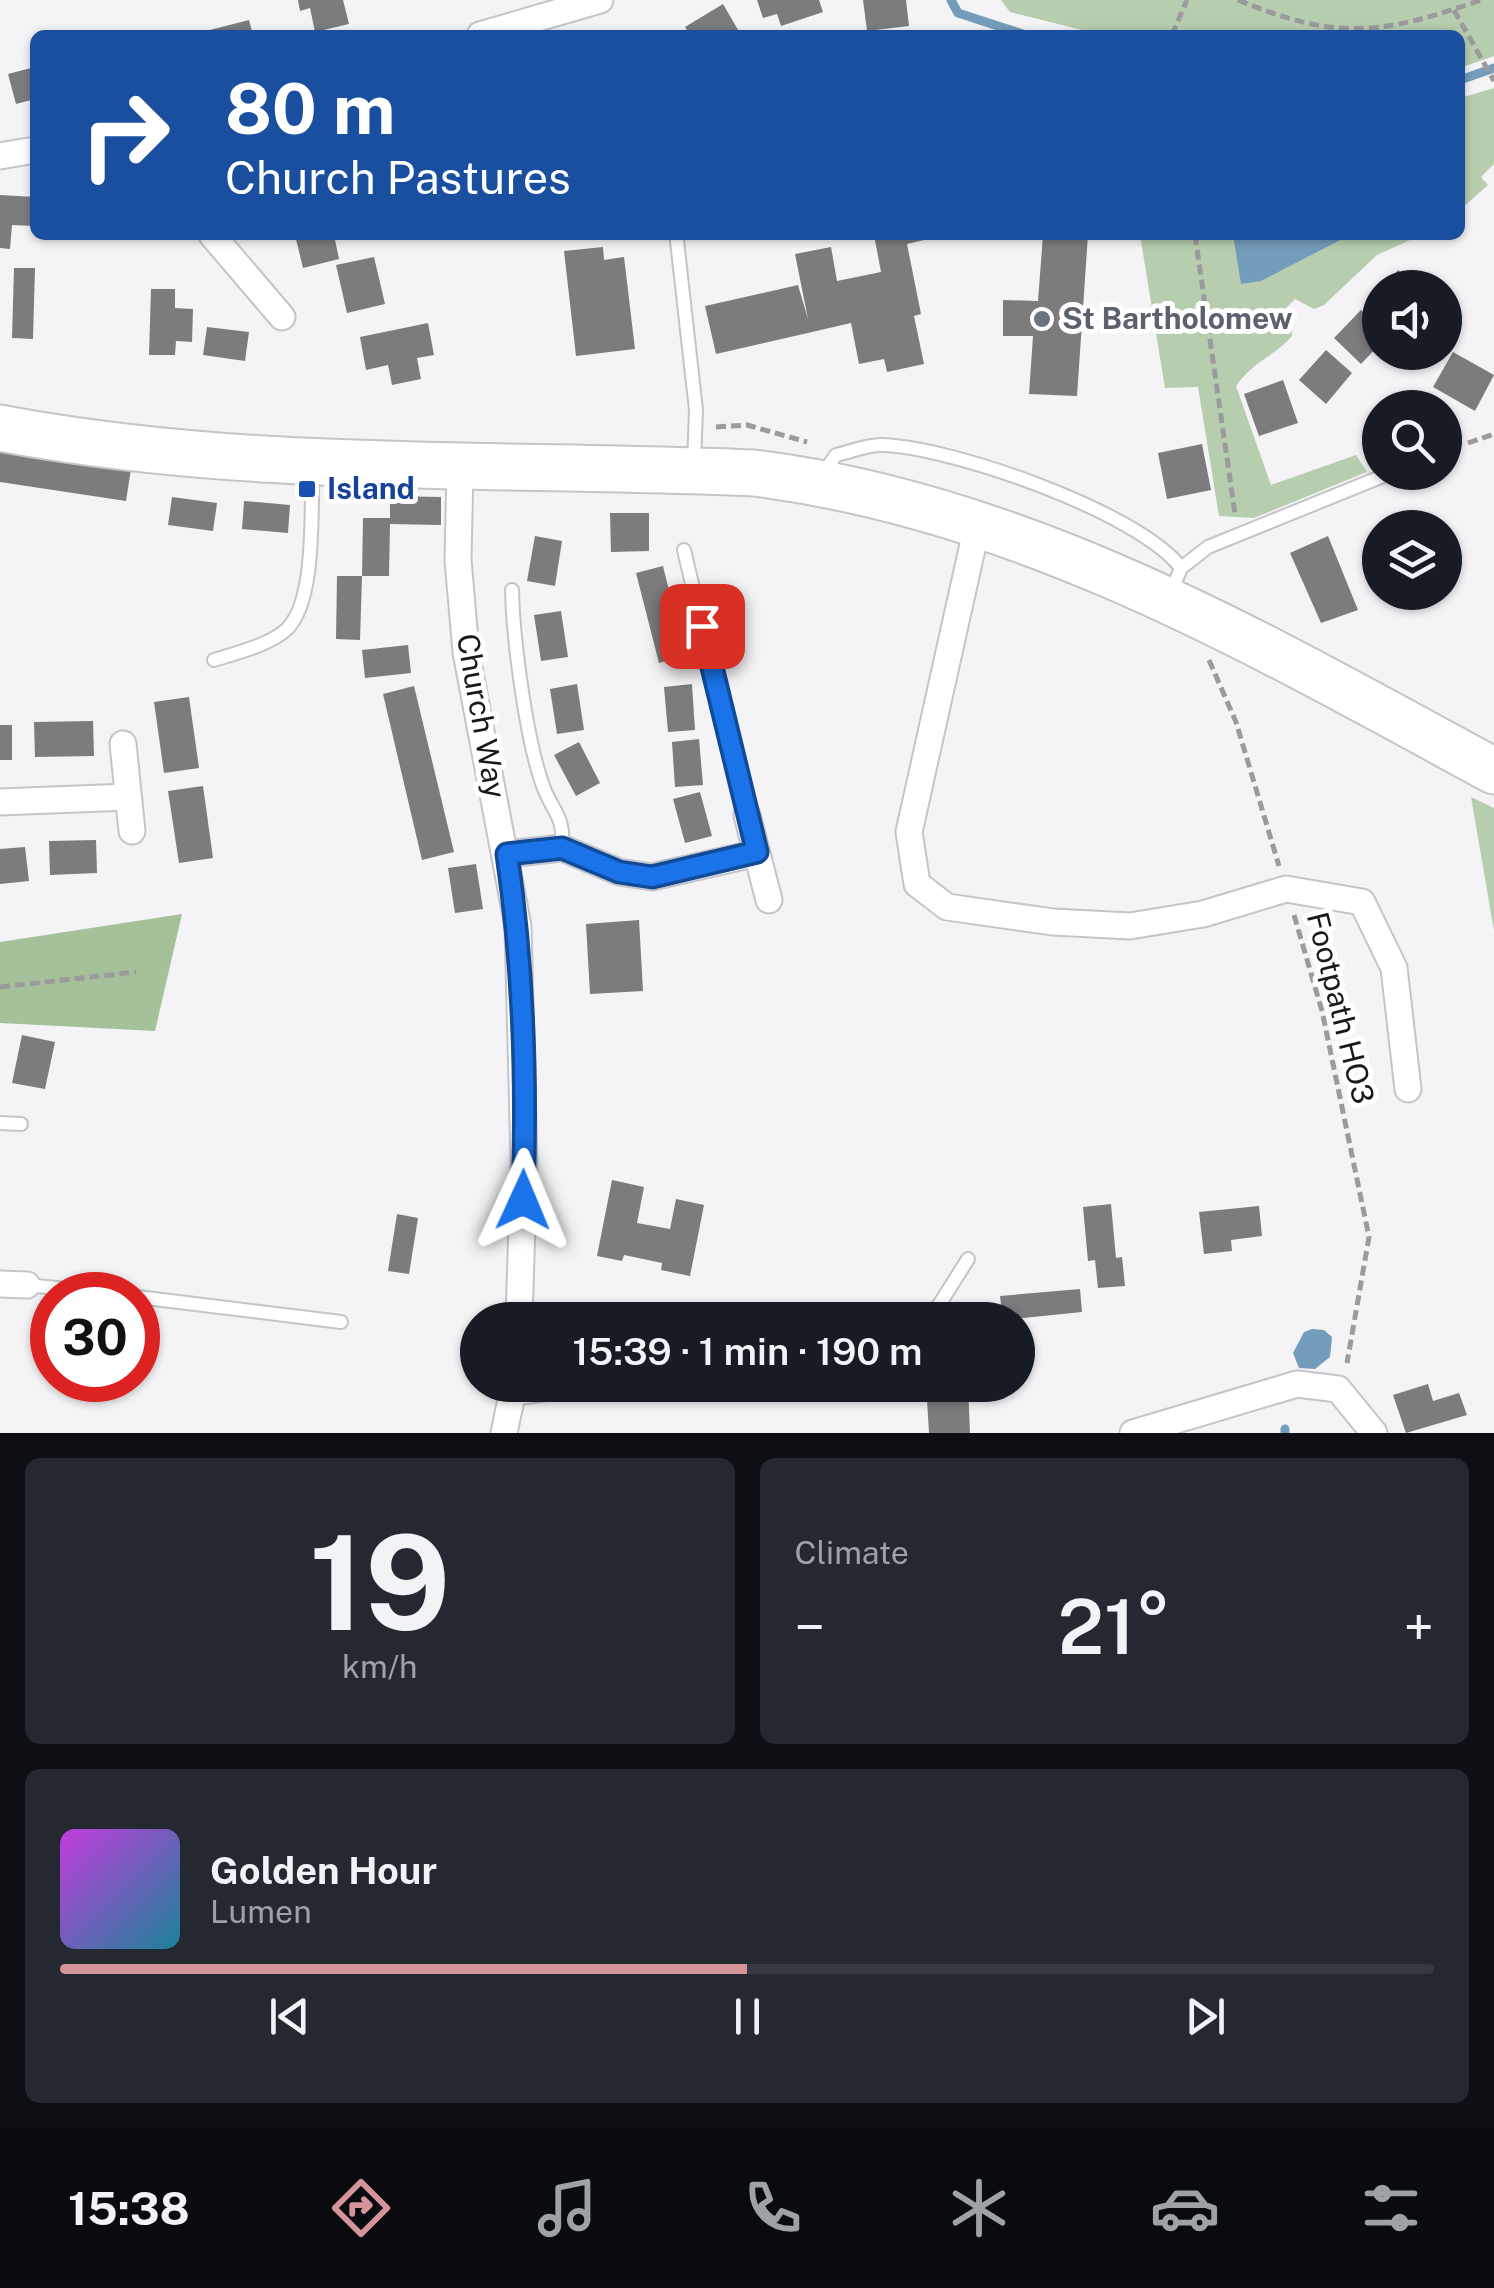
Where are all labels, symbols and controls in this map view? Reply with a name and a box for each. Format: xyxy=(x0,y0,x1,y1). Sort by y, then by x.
text: 80 m xyxy=(225,67,395,150)
icon: right xyxy=(60,70,190,200)
text: Church Pastures xyxy=(225,151,571,204)
map controls xyxy=(1362,270,1462,610)
button: sound xyxy=(1362,270,1462,370)
place label: St Bartholomew xyxy=(1062,300,1293,336)
marker: St Bartholomew xyxy=(1031,308,1053,330)
button: search xyxy=(1362,390,1462,490)
place label: Island xyxy=(327,470,415,506)
marker: Island xyxy=(296,478,318,500)
button: layers xyxy=(1362,510,1462,610)
pin xyxy=(660,584,745,669)
icon: arrive xyxy=(675,599,730,654)
street label: Church Way xyxy=(450,631,514,801)
street label: Footpath HO3 xyxy=(1300,908,1382,1107)
position arrow xyxy=(471,1148,575,1252)
speed limit sign: 30 xyxy=(30,1272,160,1402)
text: 15:39 · 1 min · 190 m xyxy=(572,1329,923,1374)
text: 19 xyxy=(309,1507,450,1659)
text: Climate xyxy=(795,1534,909,1571)
text: 21° xyxy=(1058,1583,1171,1671)
text: − xyxy=(795,1595,825,1659)
text: + xyxy=(1404,1595,1434,1659)
text: km/h xyxy=(342,1648,417,1685)
text: Golden Hour xyxy=(210,1848,437,1893)
text: Lumen xyxy=(210,1893,312,1930)
icon: previous xyxy=(262,1989,317,2044)
icon: pause xyxy=(720,1989,775,2044)
icon: next xyxy=(1178,1989,1233,2044)
icon: directions xyxy=(326,2173,396,2243)
icon: music xyxy=(532,2173,602,2243)
icon: phone xyxy=(738,2173,808,2243)
icon: climate xyxy=(944,2173,1014,2243)
icon: car xyxy=(1150,2173,1220,2243)
icon: filters xyxy=(1356,2173,1426,2243)
text: 15:38 xyxy=(68,2182,190,2235)

